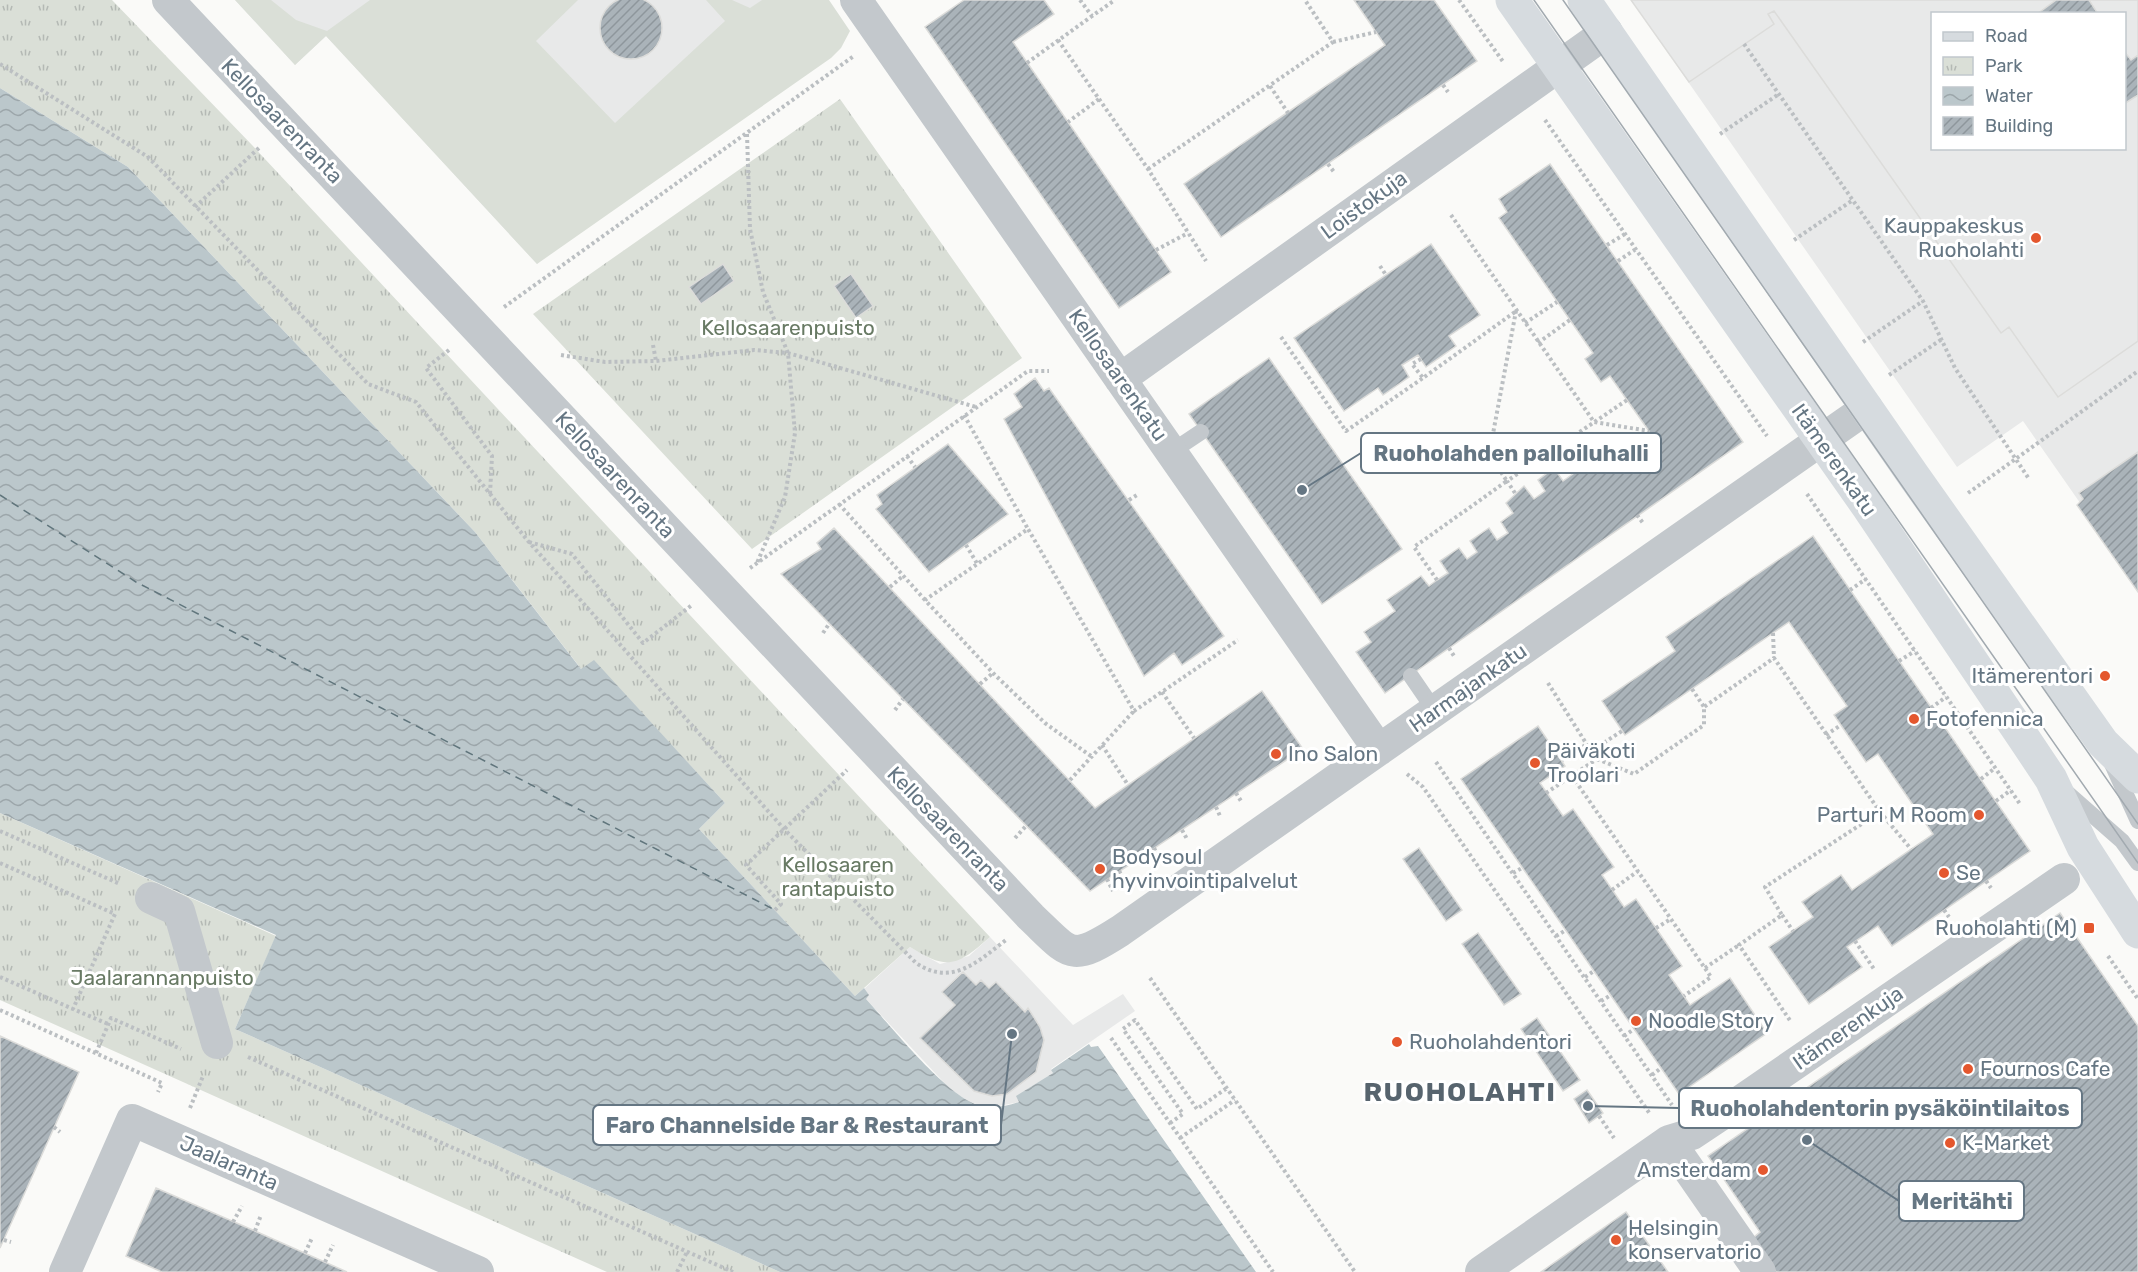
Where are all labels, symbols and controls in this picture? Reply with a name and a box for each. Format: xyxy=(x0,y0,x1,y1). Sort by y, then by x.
legend xyxy=(1931,12,2126,150)
text: Road xyxy=(1985,25,2028,47)
street label: Kellosaarenranta xyxy=(216,53,348,188)
text: Park xyxy=(1985,55,2023,77)
text: Water xyxy=(1985,85,2033,107)
text: Building xyxy=(1985,115,2053,137)
street label: Loistokuja xyxy=(1316,165,1412,244)
place label: Kauppakeskus Ruoholahti xyxy=(1884,213,2024,262)
marker: Kauppakeskus Ruoholahti xyxy=(2029,231,2043,245)
street label: Kellosaarenkatu xyxy=(1064,304,1173,445)
park label: Kellosaarenpuisto xyxy=(701,315,875,340)
street label: Itämerenkatu xyxy=(1787,399,1882,521)
street label: Kellosaarenranta xyxy=(550,406,680,543)
callout: Ruoholahden palloiluhalli xyxy=(1361,433,1661,473)
text: Ruoholahden palloiluhalli xyxy=(1373,440,1649,467)
street label: Harmajankatu xyxy=(1404,638,1531,737)
place label: Itämerentori xyxy=(1972,663,2093,688)
marker: Itämerentori xyxy=(2098,669,2112,683)
place label: Fotofennica xyxy=(1926,706,2043,731)
marker: Fotofennica xyxy=(1907,712,1921,726)
place label: Päiväkoti Troolari xyxy=(1547,738,1635,787)
place label: Ino Salon xyxy=(1288,741,1378,766)
marker: Ino Salon xyxy=(1269,747,1283,761)
marker: Päiväkoti Troolari xyxy=(1528,756,1542,770)
street label: Kellosaarenranta xyxy=(882,761,1014,896)
place label: Parturi M Room xyxy=(1817,802,1967,827)
marker: Parturi M Room xyxy=(1972,808,1986,822)
place label: Bodysoul hyvinvointipalvelut xyxy=(1112,844,1298,893)
park label: Kellosaaren rantapuisto xyxy=(782,852,894,901)
place label: Se xyxy=(1956,860,1981,885)
marker: Bodysoul hyvinvointipalvelut xyxy=(1093,862,1107,876)
marker: Se xyxy=(1937,866,1951,880)
place label: Ruoholahti (M) xyxy=(1935,915,2077,940)
marker: Ruoholahti (M) xyxy=(2082,921,2096,935)
park label: Jaalarannanpuisto xyxy=(70,965,254,990)
street label: Itämerenkuja xyxy=(1788,980,1908,1075)
place label: Noodle Story xyxy=(1648,1008,1775,1033)
marker: Noodle Story xyxy=(1629,1014,1643,1028)
place label: Ruoholahdentori xyxy=(1409,1029,1572,1054)
marker: Ruoholahdentori xyxy=(1390,1035,1404,1049)
place label: Fournos Cafe xyxy=(1980,1056,2110,1081)
marker: Fournos Cafe xyxy=(1961,1062,1975,1076)
district label: RUOHOLAHTI xyxy=(1363,1076,1557,1108)
callout: Ruoholahdentorin pysäköintilaitos xyxy=(1679,1088,2082,1128)
text: Ruoholahdentorin pysäköintilaitos xyxy=(1690,1095,2070,1122)
callout: Faro Channelside Bar & Restaurant xyxy=(593,1105,1001,1145)
text: Faro Channelside Bar & Restaurant xyxy=(606,1112,989,1139)
street label: Jaalaranta xyxy=(176,1130,282,1195)
place label: K-Market xyxy=(1962,1130,2050,1155)
marker: K-Market xyxy=(1943,1136,1957,1150)
place label: Amsterdam xyxy=(1637,1157,1751,1182)
marker: Amsterdam xyxy=(1756,1163,1770,1177)
callout: Meritähti xyxy=(1899,1181,2024,1221)
text: Meritähti xyxy=(1911,1188,2013,1215)
place label: Helsingin konservatorio xyxy=(1628,1215,1762,1264)
marker: Helsingin konservatorio xyxy=(1609,1233,1623,1247)

